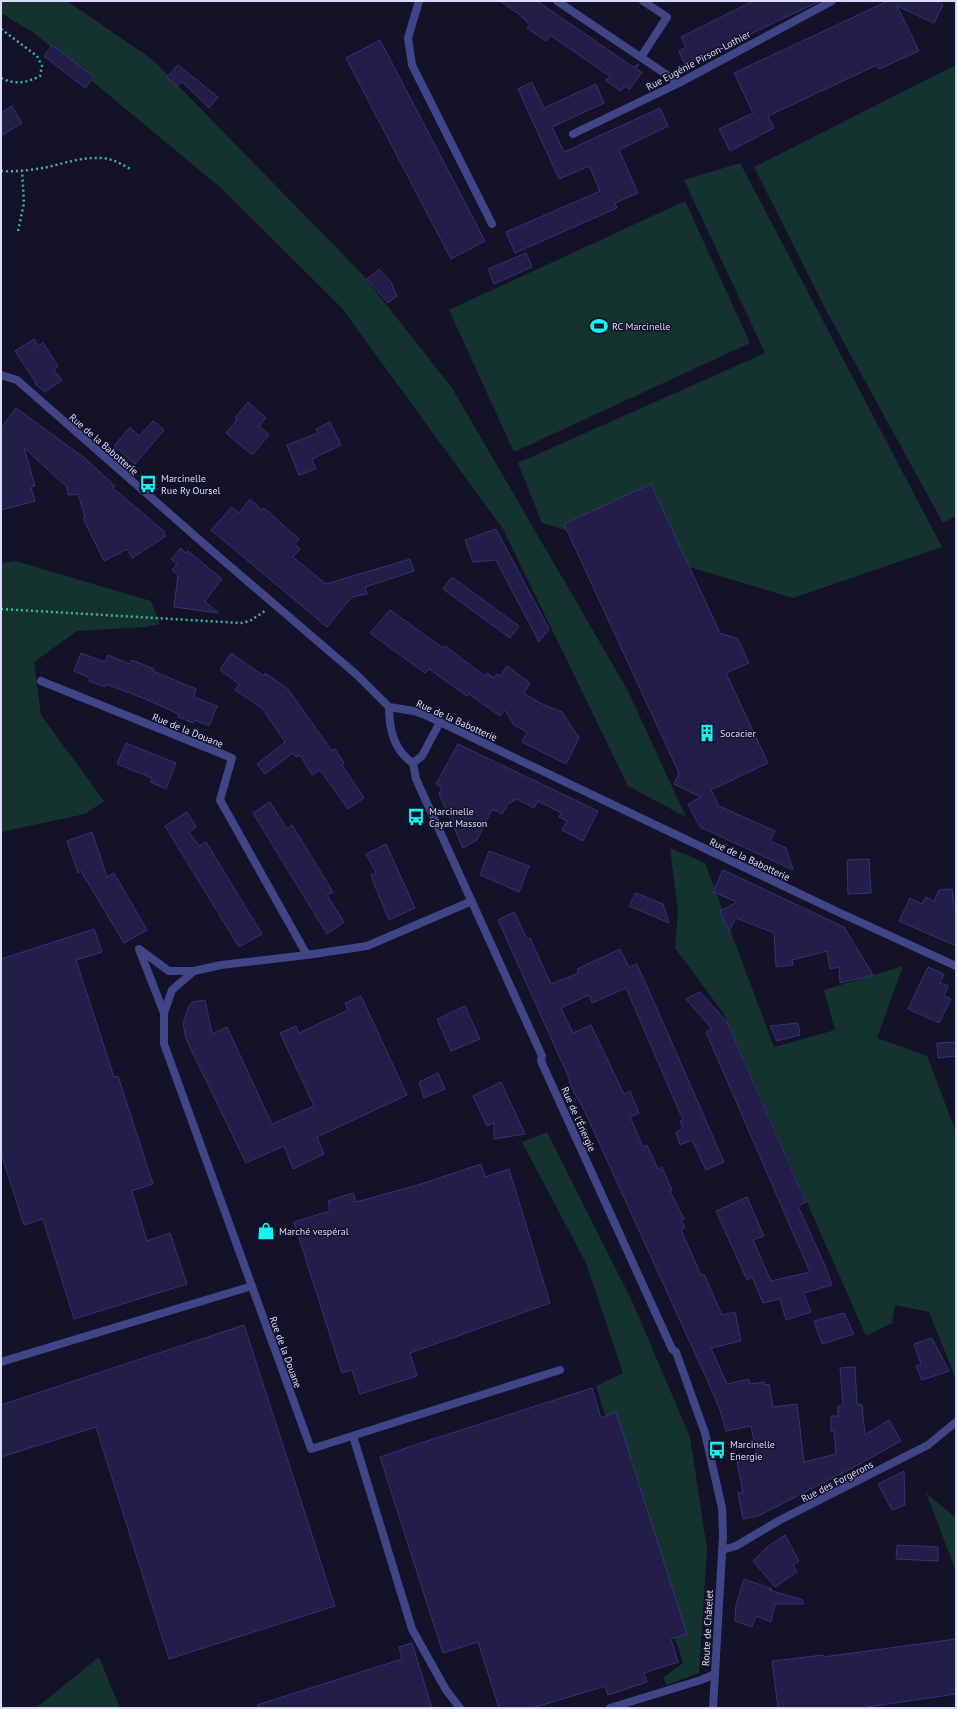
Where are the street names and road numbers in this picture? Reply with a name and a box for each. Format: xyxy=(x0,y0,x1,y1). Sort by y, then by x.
street label: Rue Eugénie Pirson-Lothier xyxy=(644,27,753,93)
street label: Rue de la Babotterie xyxy=(67,411,141,478)
street label: Rue de la Babotterie xyxy=(414,697,499,744)
street label: Rue de la Douane xyxy=(150,710,225,751)
street label: Rue de la Babotterie xyxy=(708,835,792,884)
street label: Rue de l'Énergie xyxy=(558,1085,599,1154)
street label: Rue de la Douane xyxy=(267,1314,305,1390)
street label: Rue des Forgerons xyxy=(799,1458,875,1505)
street label: Route de Châtelet xyxy=(699,1589,716,1666)

